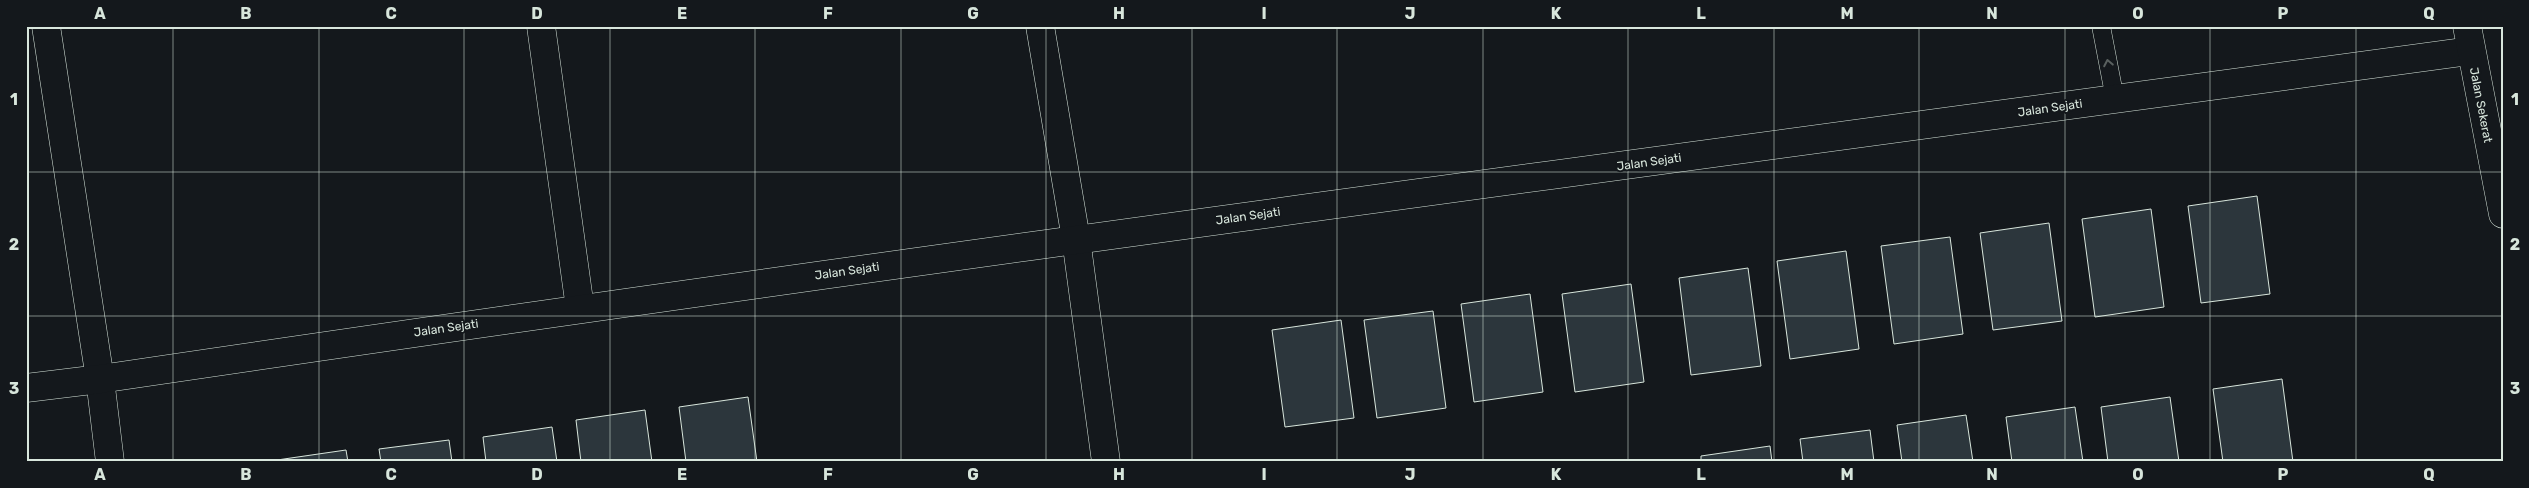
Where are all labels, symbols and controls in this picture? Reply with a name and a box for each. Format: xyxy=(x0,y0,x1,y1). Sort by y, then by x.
text: A xyxy=(94,4,106,23)
text: B xyxy=(240,4,252,23)
text: C xyxy=(385,4,397,23)
text: D xyxy=(531,4,543,23)
text: E xyxy=(677,4,687,23)
text: F xyxy=(823,4,833,23)
text: G xyxy=(967,4,979,23)
text: H xyxy=(1113,4,1125,23)
text: I xyxy=(1261,4,1267,23)
text: J xyxy=(1405,4,1415,23)
text: K xyxy=(1551,4,1562,23)
text: L xyxy=(1696,4,1706,23)
text: M xyxy=(1840,4,1854,23)
text: N xyxy=(1986,4,1998,23)
text: O xyxy=(2132,4,2144,23)
text: P xyxy=(2278,4,2289,23)
text: Q xyxy=(2423,4,2435,23)
one-way arrow xyxy=(2103,58,2113,67)
street label: Jalan Sekerat xyxy=(2467,66,2495,144)
text: 1 xyxy=(10,90,18,109)
text: 1 xyxy=(2511,90,2519,109)
street label: Jalan Sejati xyxy=(2017,97,2083,119)
street label: Jalan Sejati xyxy=(1616,151,1682,173)
street label: Jalan Sejati xyxy=(1215,205,1281,227)
text: 2 xyxy=(9,235,19,254)
text: 2 xyxy=(2510,235,2520,254)
street label: Jalan Sejati xyxy=(814,260,880,282)
street label: Jalan Sejati xyxy=(413,317,479,339)
text: 3 xyxy=(9,379,19,398)
text: 3 xyxy=(2510,379,2520,398)
text: A xyxy=(94,465,106,484)
text: B xyxy=(240,465,252,484)
text: C xyxy=(385,465,397,484)
text: D xyxy=(531,465,543,484)
text: E xyxy=(677,465,687,484)
text: F xyxy=(823,465,833,484)
text: G xyxy=(967,465,979,484)
text: H xyxy=(1113,465,1125,484)
text: I xyxy=(1261,465,1267,484)
text: J xyxy=(1405,465,1415,484)
text: K xyxy=(1551,465,1562,484)
text: L xyxy=(1696,465,1706,484)
text: M xyxy=(1840,465,1854,484)
text: N xyxy=(1986,465,1998,484)
text: O xyxy=(2132,465,2144,484)
text: P xyxy=(2278,465,2289,484)
text: Q xyxy=(2423,465,2435,484)

